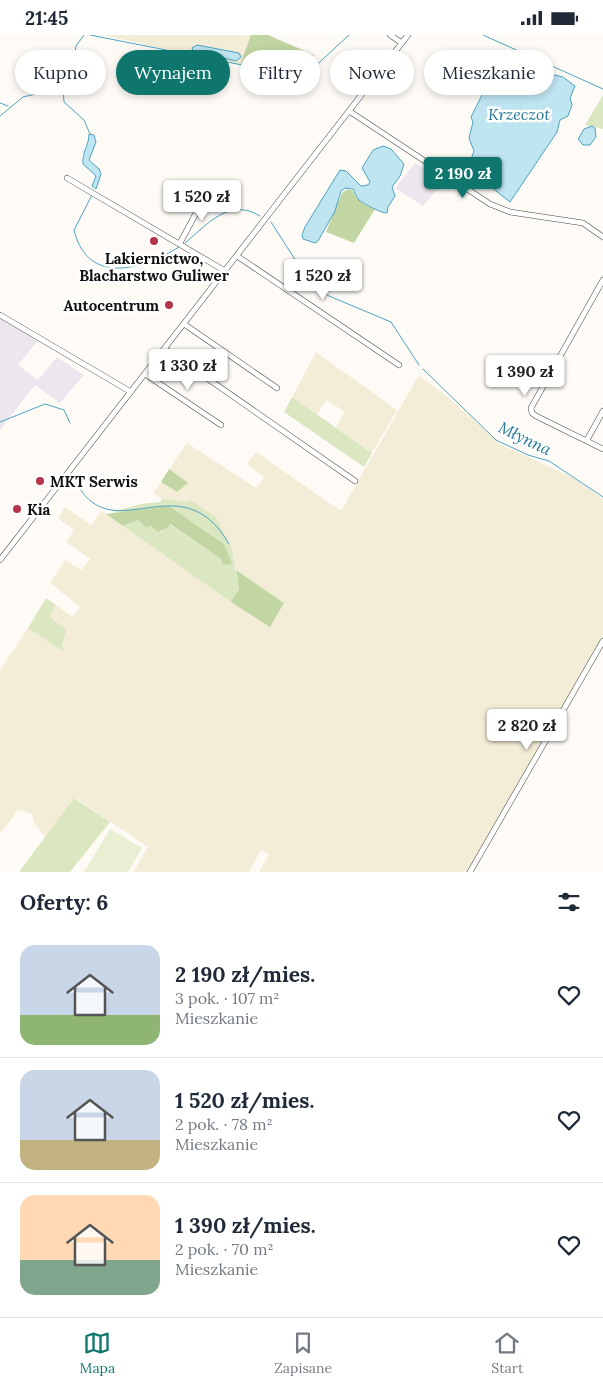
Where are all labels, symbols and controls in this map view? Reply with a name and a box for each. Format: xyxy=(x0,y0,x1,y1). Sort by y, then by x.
text: 21:45 xyxy=(25,6,68,30)
chip: Kupno xyxy=(15,50,106,95)
chip: Wynajem xyxy=(116,50,230,95)
chip: Filtry xyxy=(240,50,320,95)
chip: Nowe xyxy=(330,50,414,95)
chip: Mieszkanie xyxy=(424,50,554,95)
water label: Krzeczot xyxy=(488,104,550,124)
pin: 2 190 zł xyxy=(411,156,515,199)
text: 2 190 zł xyxy=(435,163,491,183)
pin: 1 520 zł xyxy=(150,179,254,222)
text: 1 520 zł xyxy=(174,186,230,206)
marker: Lakiernictwo, Blacharstwo Guliwer xyxy=(148,235,160,247)
place label: Lakiernictwo, Blacharstwo Guliwer xyxy=(79,249,230,285)
pin: 1 520 zł xyxy=(271,259,375,301)
text: 1 520 zł xyxy=(295,265,351,285)
place label: Autocentrum xyxy=(64,296,159,315)
marker: Autocentrum xyxy=(163,299,175,311)
pin: 1 330 zł xyxy=(136,349,240,391)
text: 1 330 zł xyxy=(160,355,216,375)
pin: 1 390 zł xyxy=(473,355,577,397)
text: 1 390 zł xyxy=(497,361,553,381)
water label: Młynna xyxy=(495,417,555,459)
place label: MKT Serwis xyxy=(50,472,138,491)
marker: MKT Serwis xyxy=(34,475,46,487)
place label: Kia xyxy=(27,500,51,519)
marker: Kia xyxy=(11,503,23,515)
pin: 2 820 zł xyxy=(475,709,579,751)
text: 2 820 zł xyxy=(498,715,556,735)
icon: filters xyxy=(555,888,583,916)
text: Oferty: 6 xyxy=(20,889,108,916)
text: 2 190 zł/mies. xyxy=(175,961,315,988)
icon: home xyxy=(60,965,120,1025)
icon: heart xyxy=(555,981,583,1009)
text: 3 pok. · 107 m² xyxy=(175,988,279,1008)
text: Mieszkanie xyxy=(175,1008,258,1028)
text: 1 520 zł/mies. xyxy=(175,1087,314,1114)
icon: home xyxy=(60,1090,120,1150)
icon: heart xyxy=(555,1106,583,1134)
text: 2 pok. · 78 m² xyxy=(175,1114,273,1134)
text: Mieszkanie xyxy=(175,1134,258,1154)
text: 1 390 zł/mies. xyxy=(175,1212,316,1239)
icon: home xyxy=(60,1215,120,1275)
icon: heart xyxy=(555,1231,583,1259)
text: 2 pok. · 70 m² xyxy=(175,1239,274,1259)
text: Mieszkanie xyxy=(175,1259,258,1279)
tab: Mapa xyxy=(80,1329,115,1377)
tab: Zapisane xyxy=(274,1329,332,1377)
tab: Start xyxy=(491,1329,523,1377)

